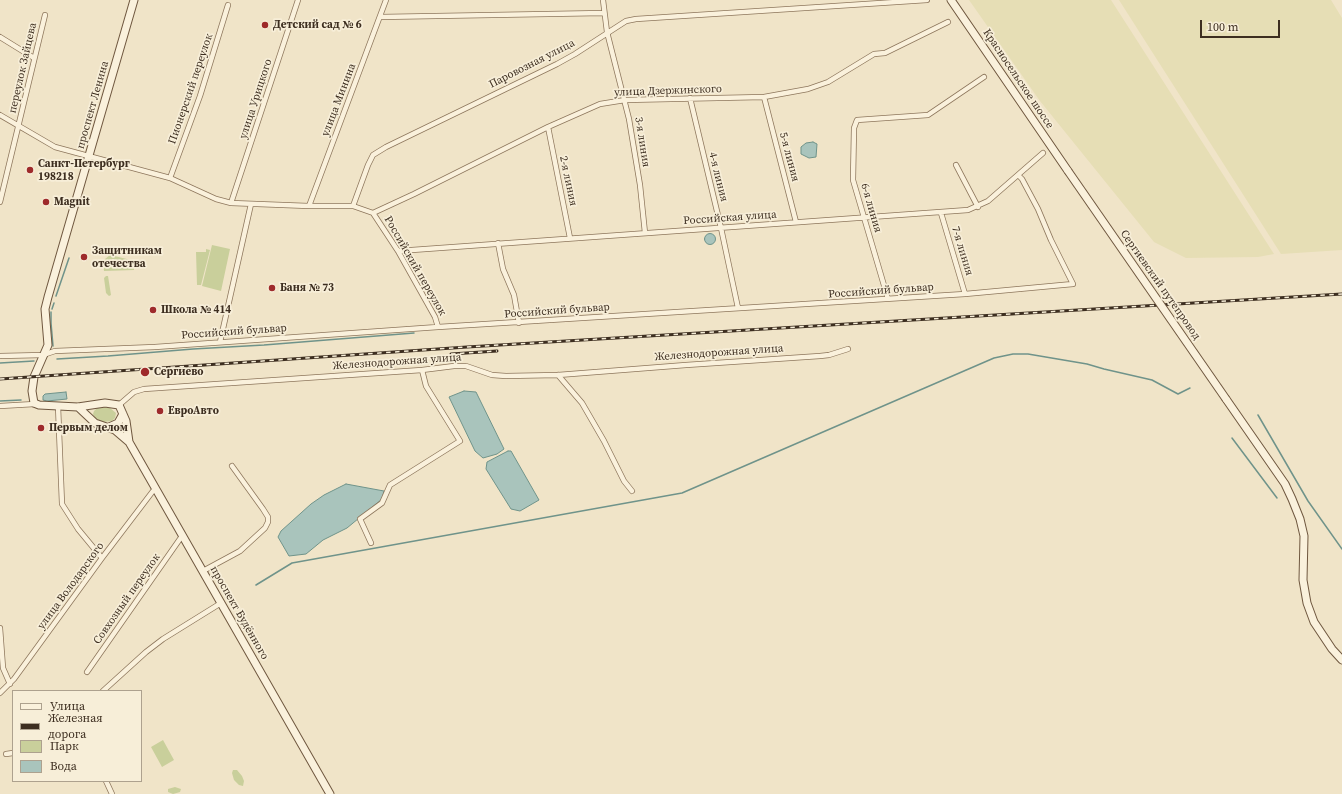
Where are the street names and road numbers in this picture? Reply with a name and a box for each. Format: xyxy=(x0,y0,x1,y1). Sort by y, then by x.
street label: переулок Зайцева xyxy=(6,21,40,115)
street label: Красносельское шоссе xyxy=(980,27,1056,131)
street label: Пионерский переулок xyxy=(166,32,216,146)
street label: Паровозная улица xyxy=(487,37,577,91)
street label: улица Урицкого xyxy=(237,57,275,141)
street label: проспект Ленина xyxy=(74,59,112,151)
street label: улица Минина xyxy=(319,62,359,138)
street label: улица Дзержинского xyxy=(614,83,722,99)
street label: 3-я линия xyxy=(632,116,652,168)
street label: 5-я линия xyxy=(776,131,802,183)
street label: 4-я линия xyxy=(705,151,731,203)
street label: 2-я линия xyxy=(556,155,580,207)
street label: 6-я линия xyxy=(858,182,884,234)
street label: Российская улица xyxy=(683,208,777,228)
street label: Российский переулок xyxy=(381,214,449,318)
street label: 7-я линия xyxy=(948,225,976,277)
street label: Сергиевский путепровод xyxy=(1117,228,1203,342)
street label: Российский бульвар xyxy=(828,281,934,301)
street label: Российский бульвар xyxy=(504,301,610,321)
street label: Российский бульвар xyxy=(181,322,287,342)
street label: Железнодорожная улица xyxy=(654,342,784,364)
street label: Железнодорожная улица xyxy=(332,351,462,373)
street label: улица Володарского xyxy=(35,540,107,632)
street label: Совхозный переулок xyxy=(91,551,163,647)
street label: проспект Будённого xyxy=(207,564,271,662)

